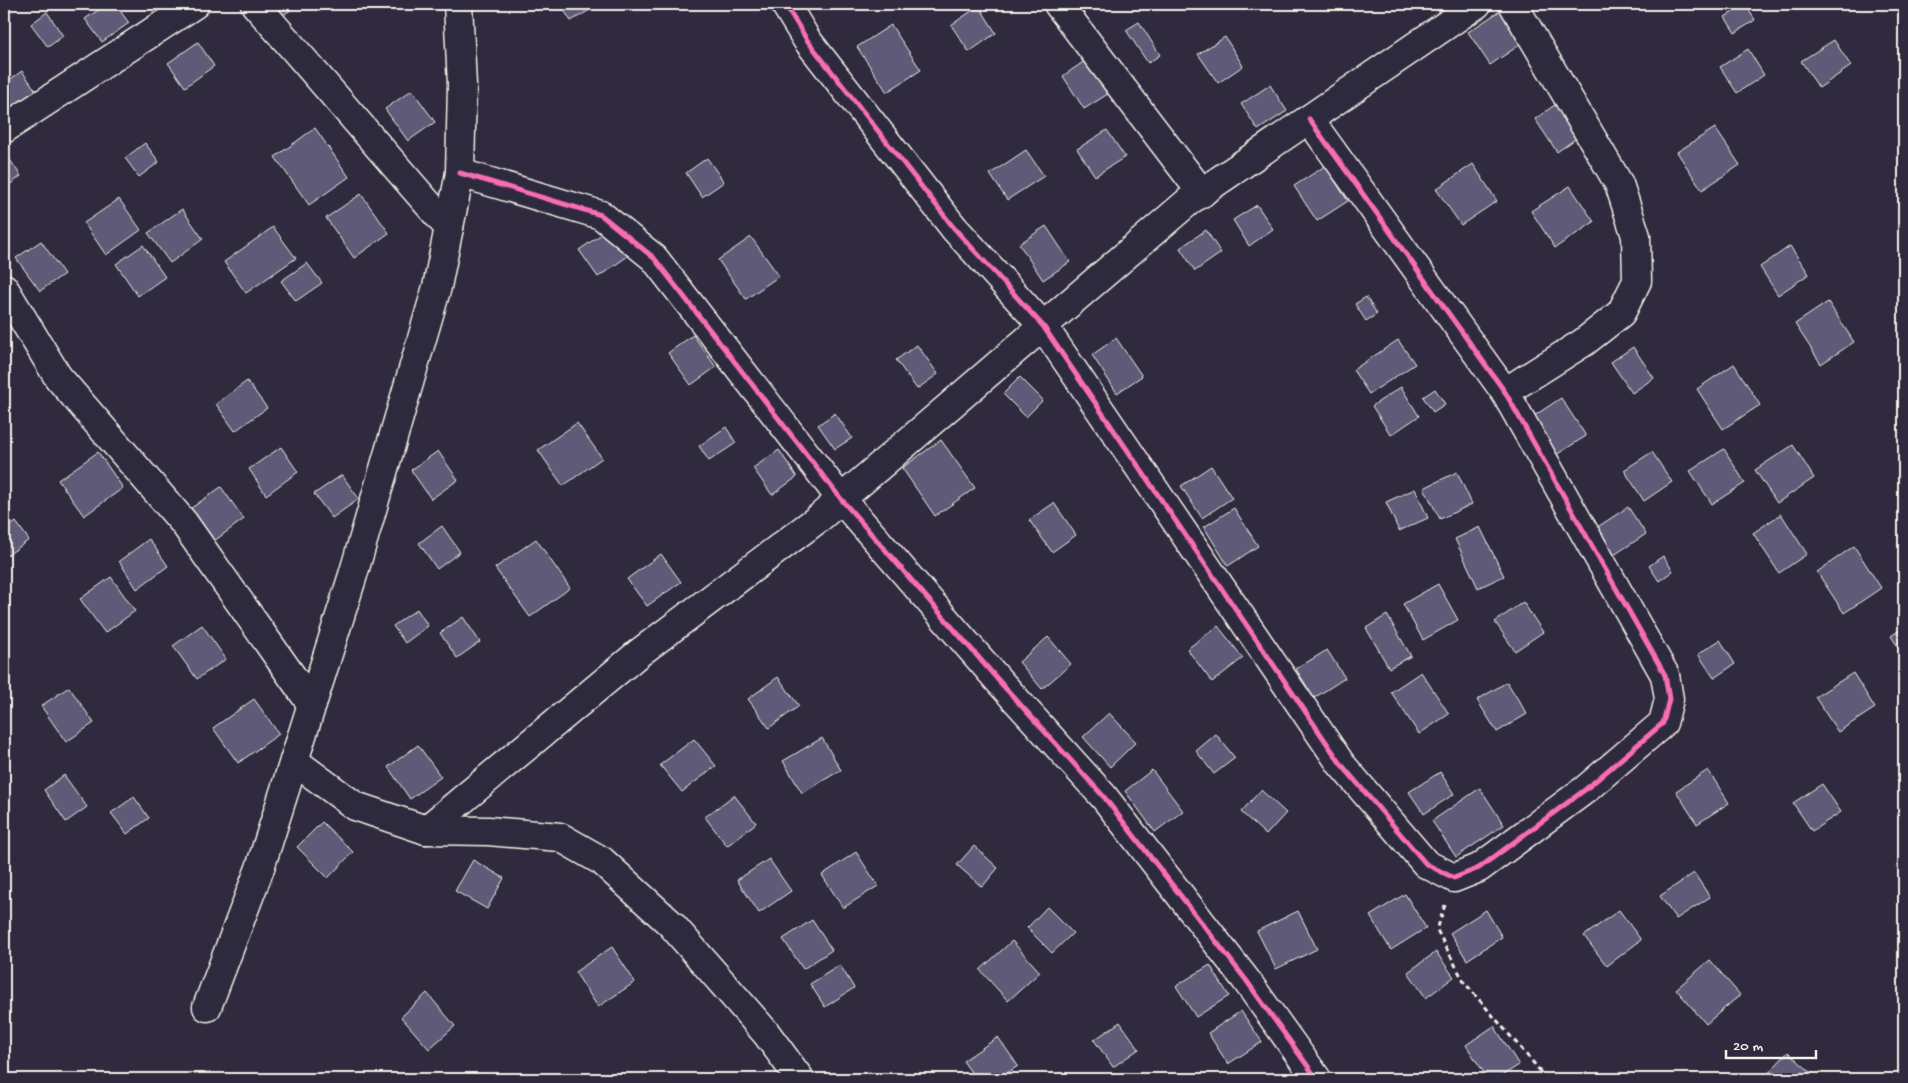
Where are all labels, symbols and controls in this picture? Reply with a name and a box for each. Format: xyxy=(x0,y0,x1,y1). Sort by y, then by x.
scale bar xyxy=(1726,1028,1816,1060)
text: 20 m xyxy=(1733,1038,1763,1056)

